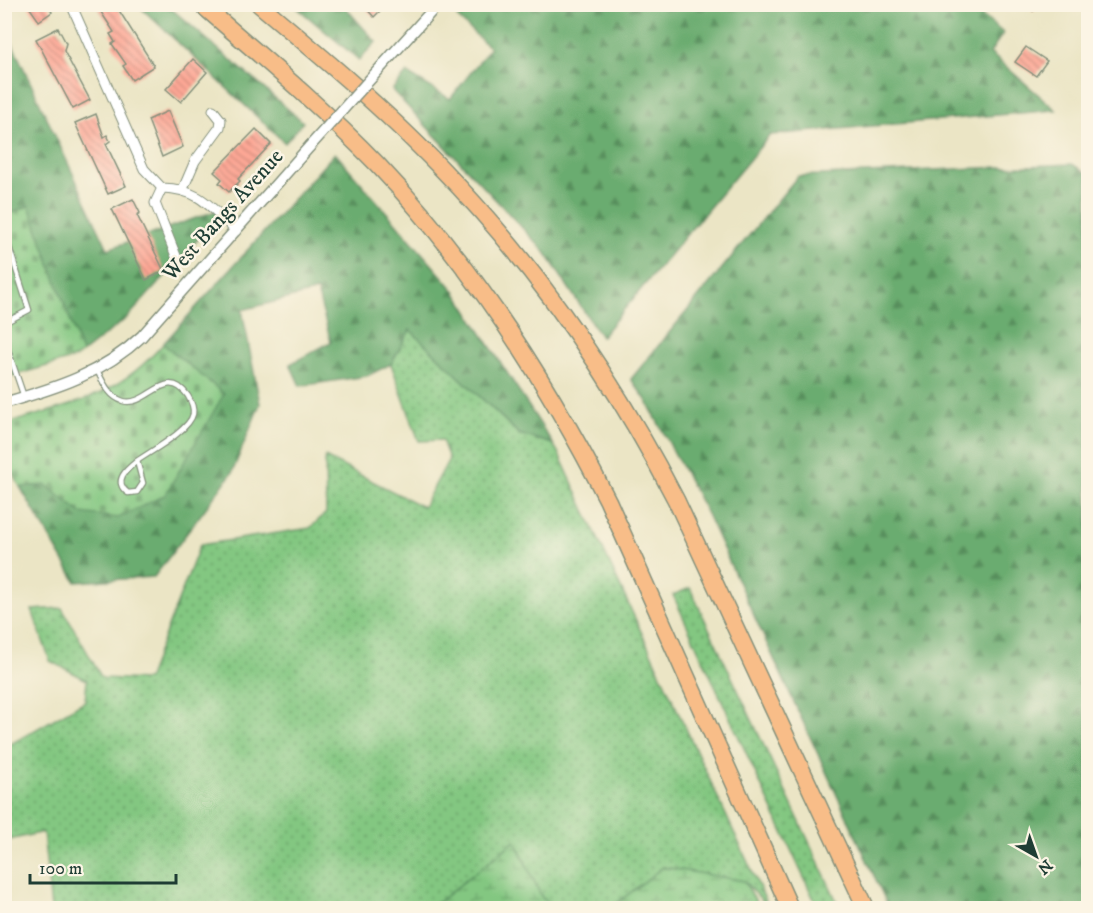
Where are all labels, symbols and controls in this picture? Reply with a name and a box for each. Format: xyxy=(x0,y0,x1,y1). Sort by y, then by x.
street label: West Bangs Avenue xyxy=(156,143,289,287)
north arrow xyxy=(1006,826,1066,886)
scale bar xyxy=(30,847,176,885)
text: N xyxy=(1034,855,1056,879)
text: 100 m xyxy=(39,858,82,880)

